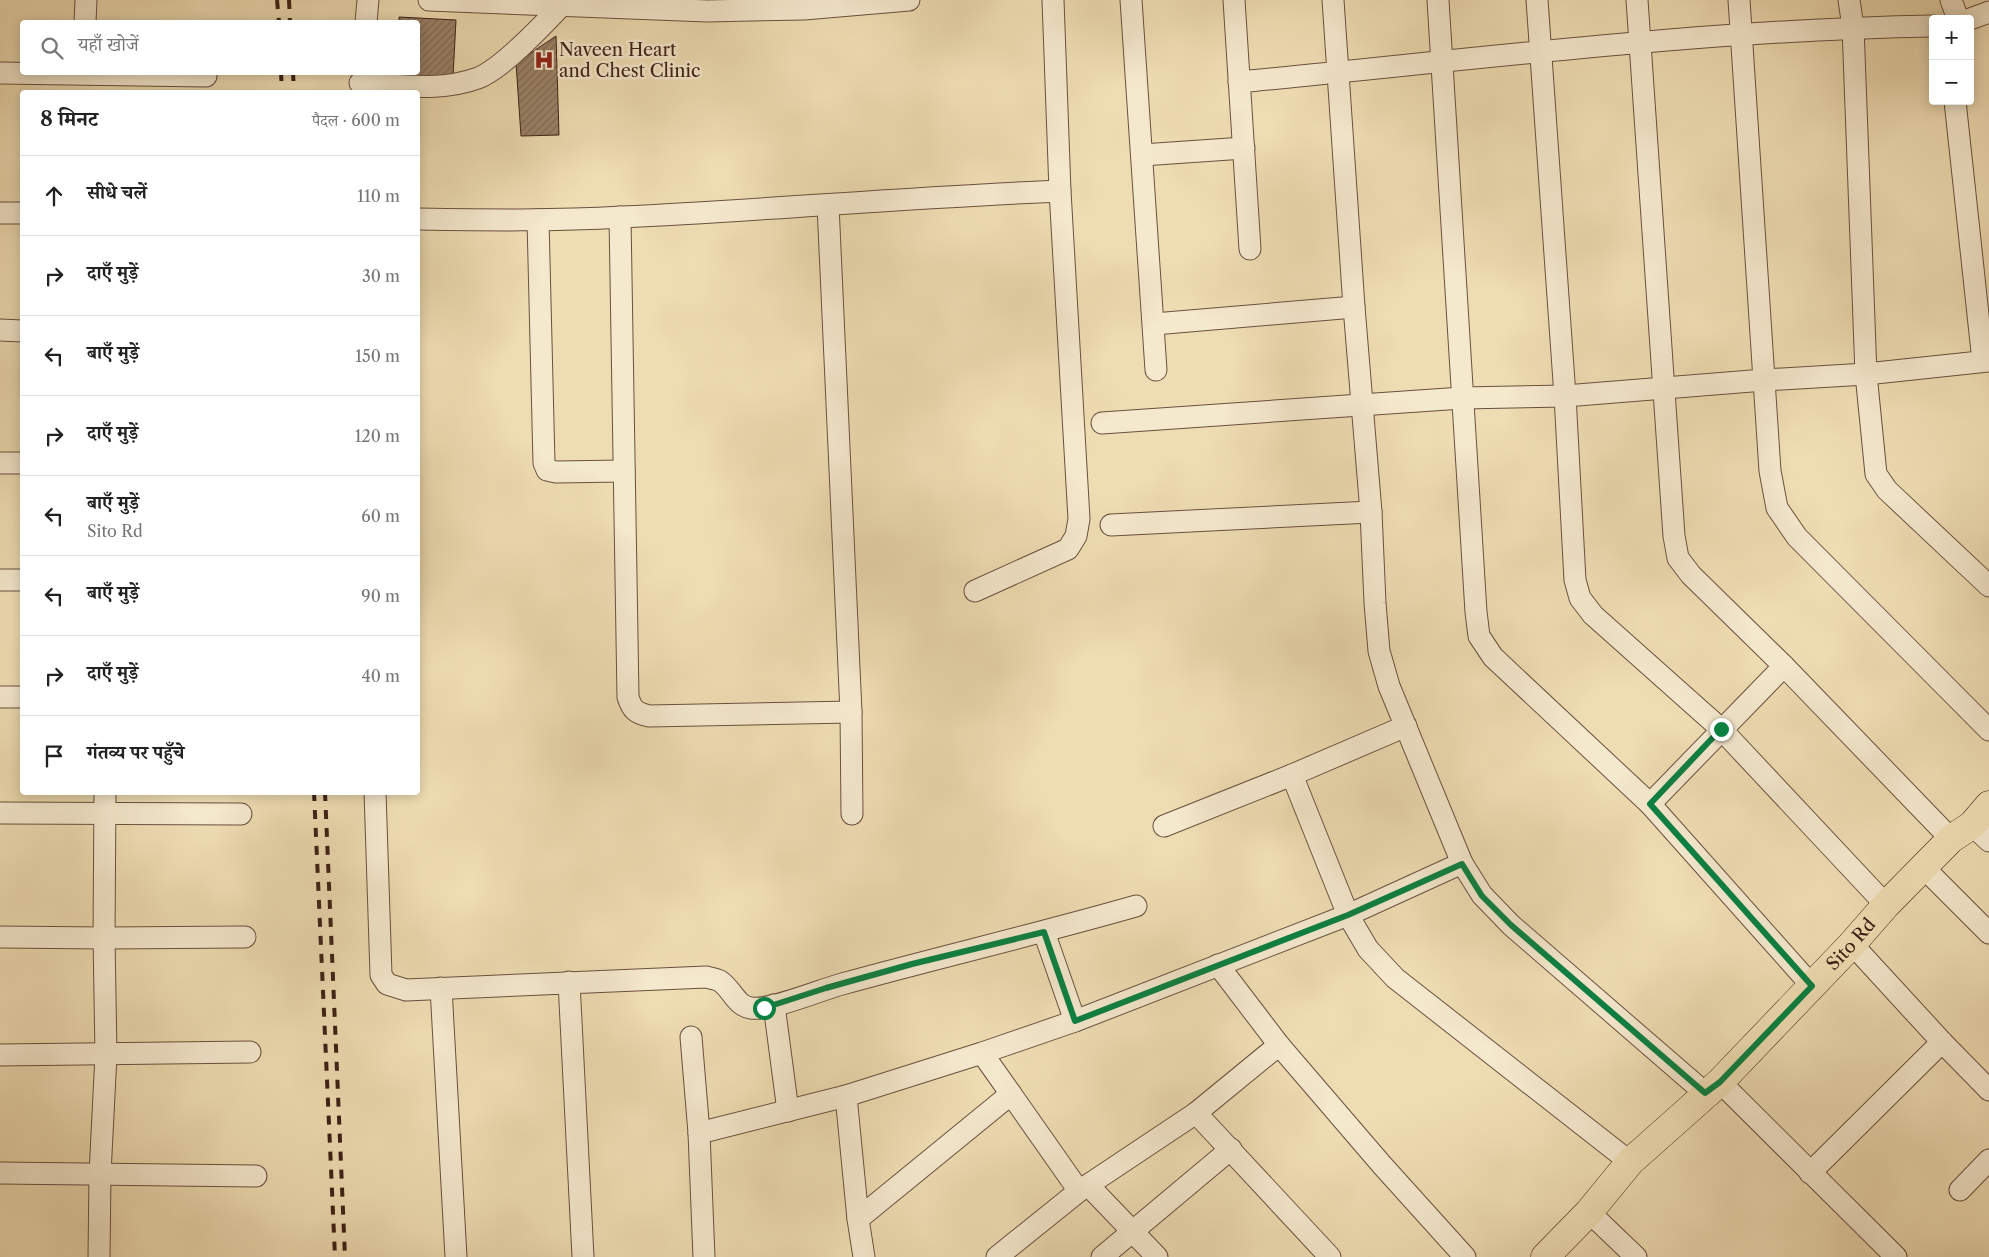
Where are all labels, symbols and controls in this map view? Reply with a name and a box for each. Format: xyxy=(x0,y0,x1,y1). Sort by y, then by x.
map controls xyxy=(1929,15,1974,105)
button: + xyxy=(1929,15,1974,60)
search box xyxy=(20,20,420,75)
text: यहाँ खोजें xyxy=(78,33,139,56)
icon: search xyxy=(38,34,66,62)
place label: Naveen Heart and Chest Clinic xyxy=(559,39,701,82)
hospital icon: Naveen Heart and Chest Clinic xyxy=(533,49,555,71)
button: − xyxy=(1929,60,1974,105)
text: 8 मिनट xyxy=(40,106,98,131)
text: पैदल · 600 m xyxy=(312,110,400,130)
text: सीधे चलें xyxy=(87,181,147,204)
icon: ahead xyxy=(40,182,68,210)
text: 110 m xyxy=(357,186,400,206)
text: दाएँ मुड़ें xyxy=(87,261,138,284)
icon: right xyxy=(40,262,68,290)
text: 30 m xyxy=(362,266,400,286)
text: बाएँ मुड़ें xyxy=(87,341,139,364)
icon: left xyxy=(40,342,68,370)
text: 150 m xyxy=(355,346,400,366)
text: दाएँ मुड़ें xyxy=(87,421,138,444)
icon: right xyxy=(40,422,68,450)
text: 120 m xyxy=(355,426,400,446)
text: बाएँ मुड़ें xyxy=(87,491,139,514)
icon: left xyxy=(40,502,68,530)
text: 60 m xyxy=(361,506,400,526)
text: Sito Rd xyxy=(87,521,143,541)
text: बाएँ मुड़ें xyxy=(87,581,139,604)
icon: left xyxy=(40,582,68,610)
text: 90 m xyxy=(361,586,400,606)
text: दाएँ मुड़ें xyxy=(87,661,138,684)
icon: right xyxy=(40,662,68,690)
text: 40 m xyxy=(361,666,400,686)
route end xyxy=(1710,718,1733,741)
text: गंतव्य पर पहुँचे xyxy=(87,741,184,764)
icon: arrive xyxy=(40,742,68,770)
street label: Sito Rd xyxy=(1822,914,1880,975)
route start xyxy=(753,997,776,1020)

